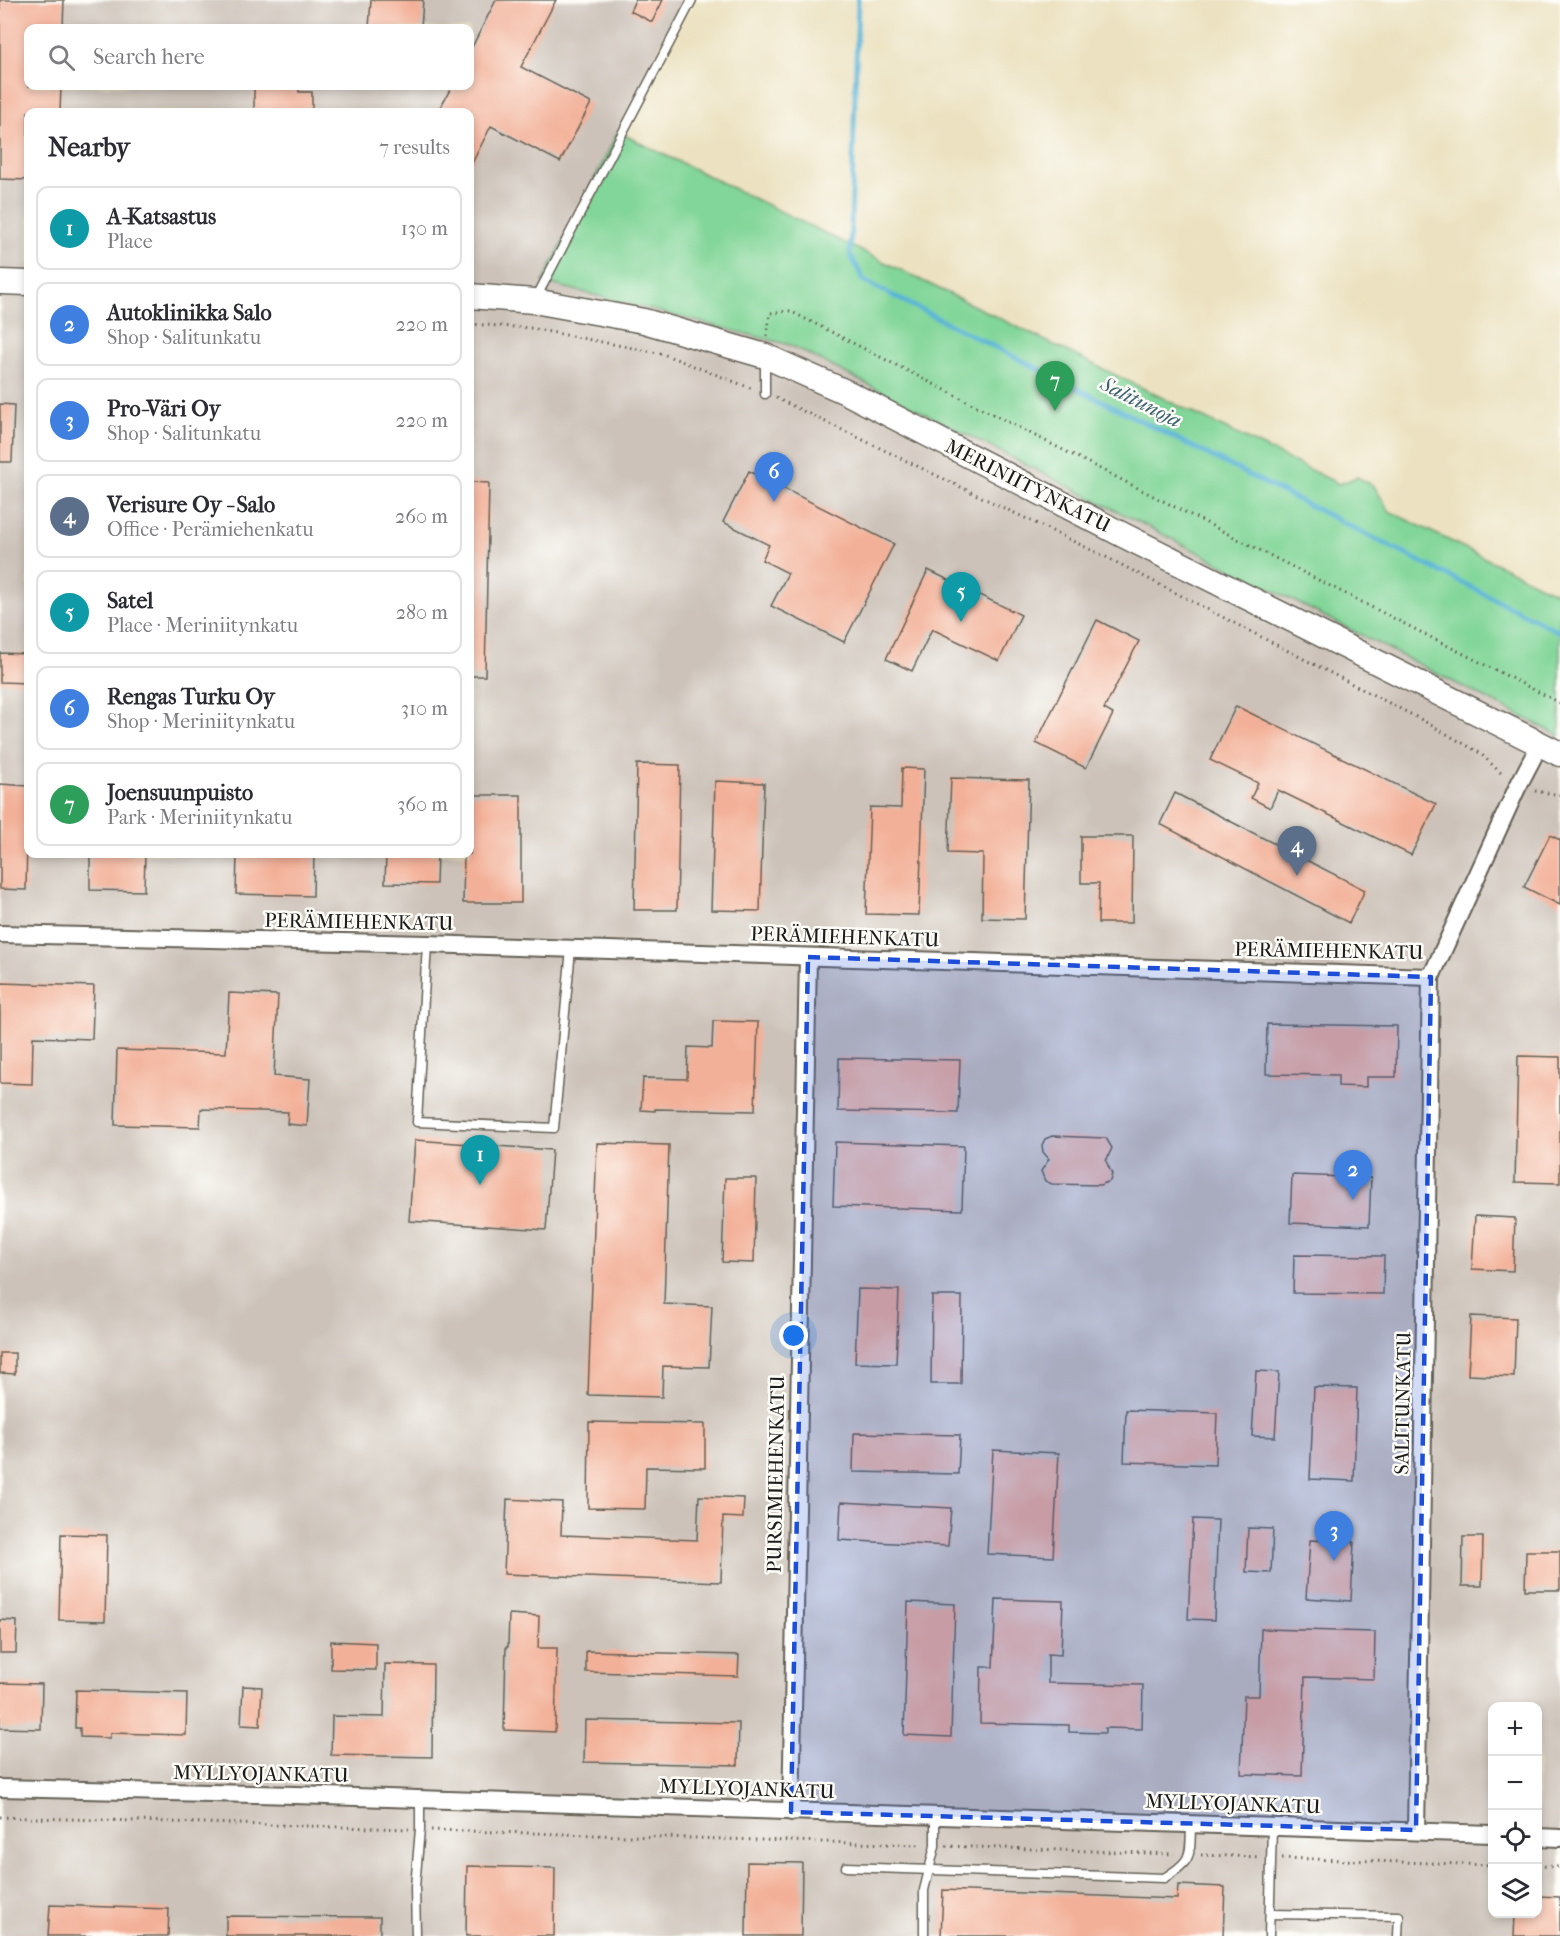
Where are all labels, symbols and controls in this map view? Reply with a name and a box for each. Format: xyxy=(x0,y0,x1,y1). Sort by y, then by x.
search box xyxy=(24,24,474,90)
icon: search xyxy=(45,41,78,74)
text: Search here xyxy=(93,44,205,70)
text: Nearby xyxy=(48,132,130,163)
text: 7 results xyxy=(379,136,450,159)
text: A-Katsastus xyxy=(107,204,216,230)
text: 1 xyxy=(66,217,73,240)
text: 130 m xyxy=(401,217,448,240)
text: Place xyxy=(107,230,153,253)
text: Autoklinikka Salo xyxy=(107,300,272,326)
text: 2 xyxy=(64,313,75,336)
text: 220 m xyxy=(395,313,448,336)
text: Shop · Salitunkatu xyxy=(107,326,261,349)
pin: 7 xyxy=(1036,362,1074,411)
water label: Salitunoja xyxy=(1096,371,1185,432)
text: Pro-Väri Oy xyxy=(107,396,220,422)
text: 3 xyxy=(65,409,74,432)
text: 220 m xyxy=(395,409,448,432)
text: Shop · Salitunkatu xyxy=(107,422,261,445)
street label: MERINIITYNKATU xyxy=(942,434,1115,538)
pin: 6 xyxy=(754,452,794,502)
text: Verisure Oy - Salo xyxy=(107,492,275,518)
text: 4 xyxy=(64,505,75,528)
text: 260 m xyxy=(395,505,448,528)
text: Office · Perämiehenkatu xyxy=(107,518,314,541)
pin: 5 xyxy=(942,572,980,622)
text: Satel xyxy=(107,588,153,614)
text: 5 xyxy=(65,601,74,624)
text: 280 m xyxy=(396,601,448,624)
text: Place · Meriniitynkatu xyxy=(107,614,298,637)
text: Rengas Turku Oy xyxy=(107,684,275,710)
text: 6 xyxy=(64,697,75,720)
text: 310 m xyxy=(401,697,448,720)
text: Shop · Meriniitynkatu xyxy=(107,710,295,733)
text: Joensuunpuisto xyxy=(107,780,253,806)
text: 7 xyxy=(65,793,74,816)
text: 360 m xyxy=(397,793,448,816)
text: Park · Meriniitynkatu xyxy=(107,806,292,829)
pin: 4 xyxy=(1278,826,1316,876)
street label: PERÄMIEHENKATU xyxy=(264,908,454,935)
street label: PERÄMIEHENKATU xyxy=(750,921,940,952)
street label: PERÄMIEHENKATU xyxy=(1234,937,1424,964)
pin: 1 xyxy=(460,1136,500,1185)
pin: 2 xyxy=(1334,1150,1372,1200)
your location xyxy=(779,1321,808,1350)
street label: SALITUNKATU xyxy=(1390,1331,1416,1475)
street label: PURSIMIEHENKATU xyxy=(763,1374,789,1573)
pin: 3 xyxy=(1314,1512,1354,1561)
map controls xyxy=(1488,1702,1542,1918)
button: + xyxy=(1488,1702,1542,1756)
button: − xyxy=(1488,1756,1542,1810)
street label: MYLLYOJANKATU xyxy=(173,1761,349,1787)
street label: MYLLYOJANKATU xyxy=(659,1774,836,1804)
street label: MYLLYOJANKATU xyxy=(1145,1789,1322,1819)
button: locate xyxy=(1488,1810,1542,1864)
button: layers xyxy=(1488,1864,1542,1918)

